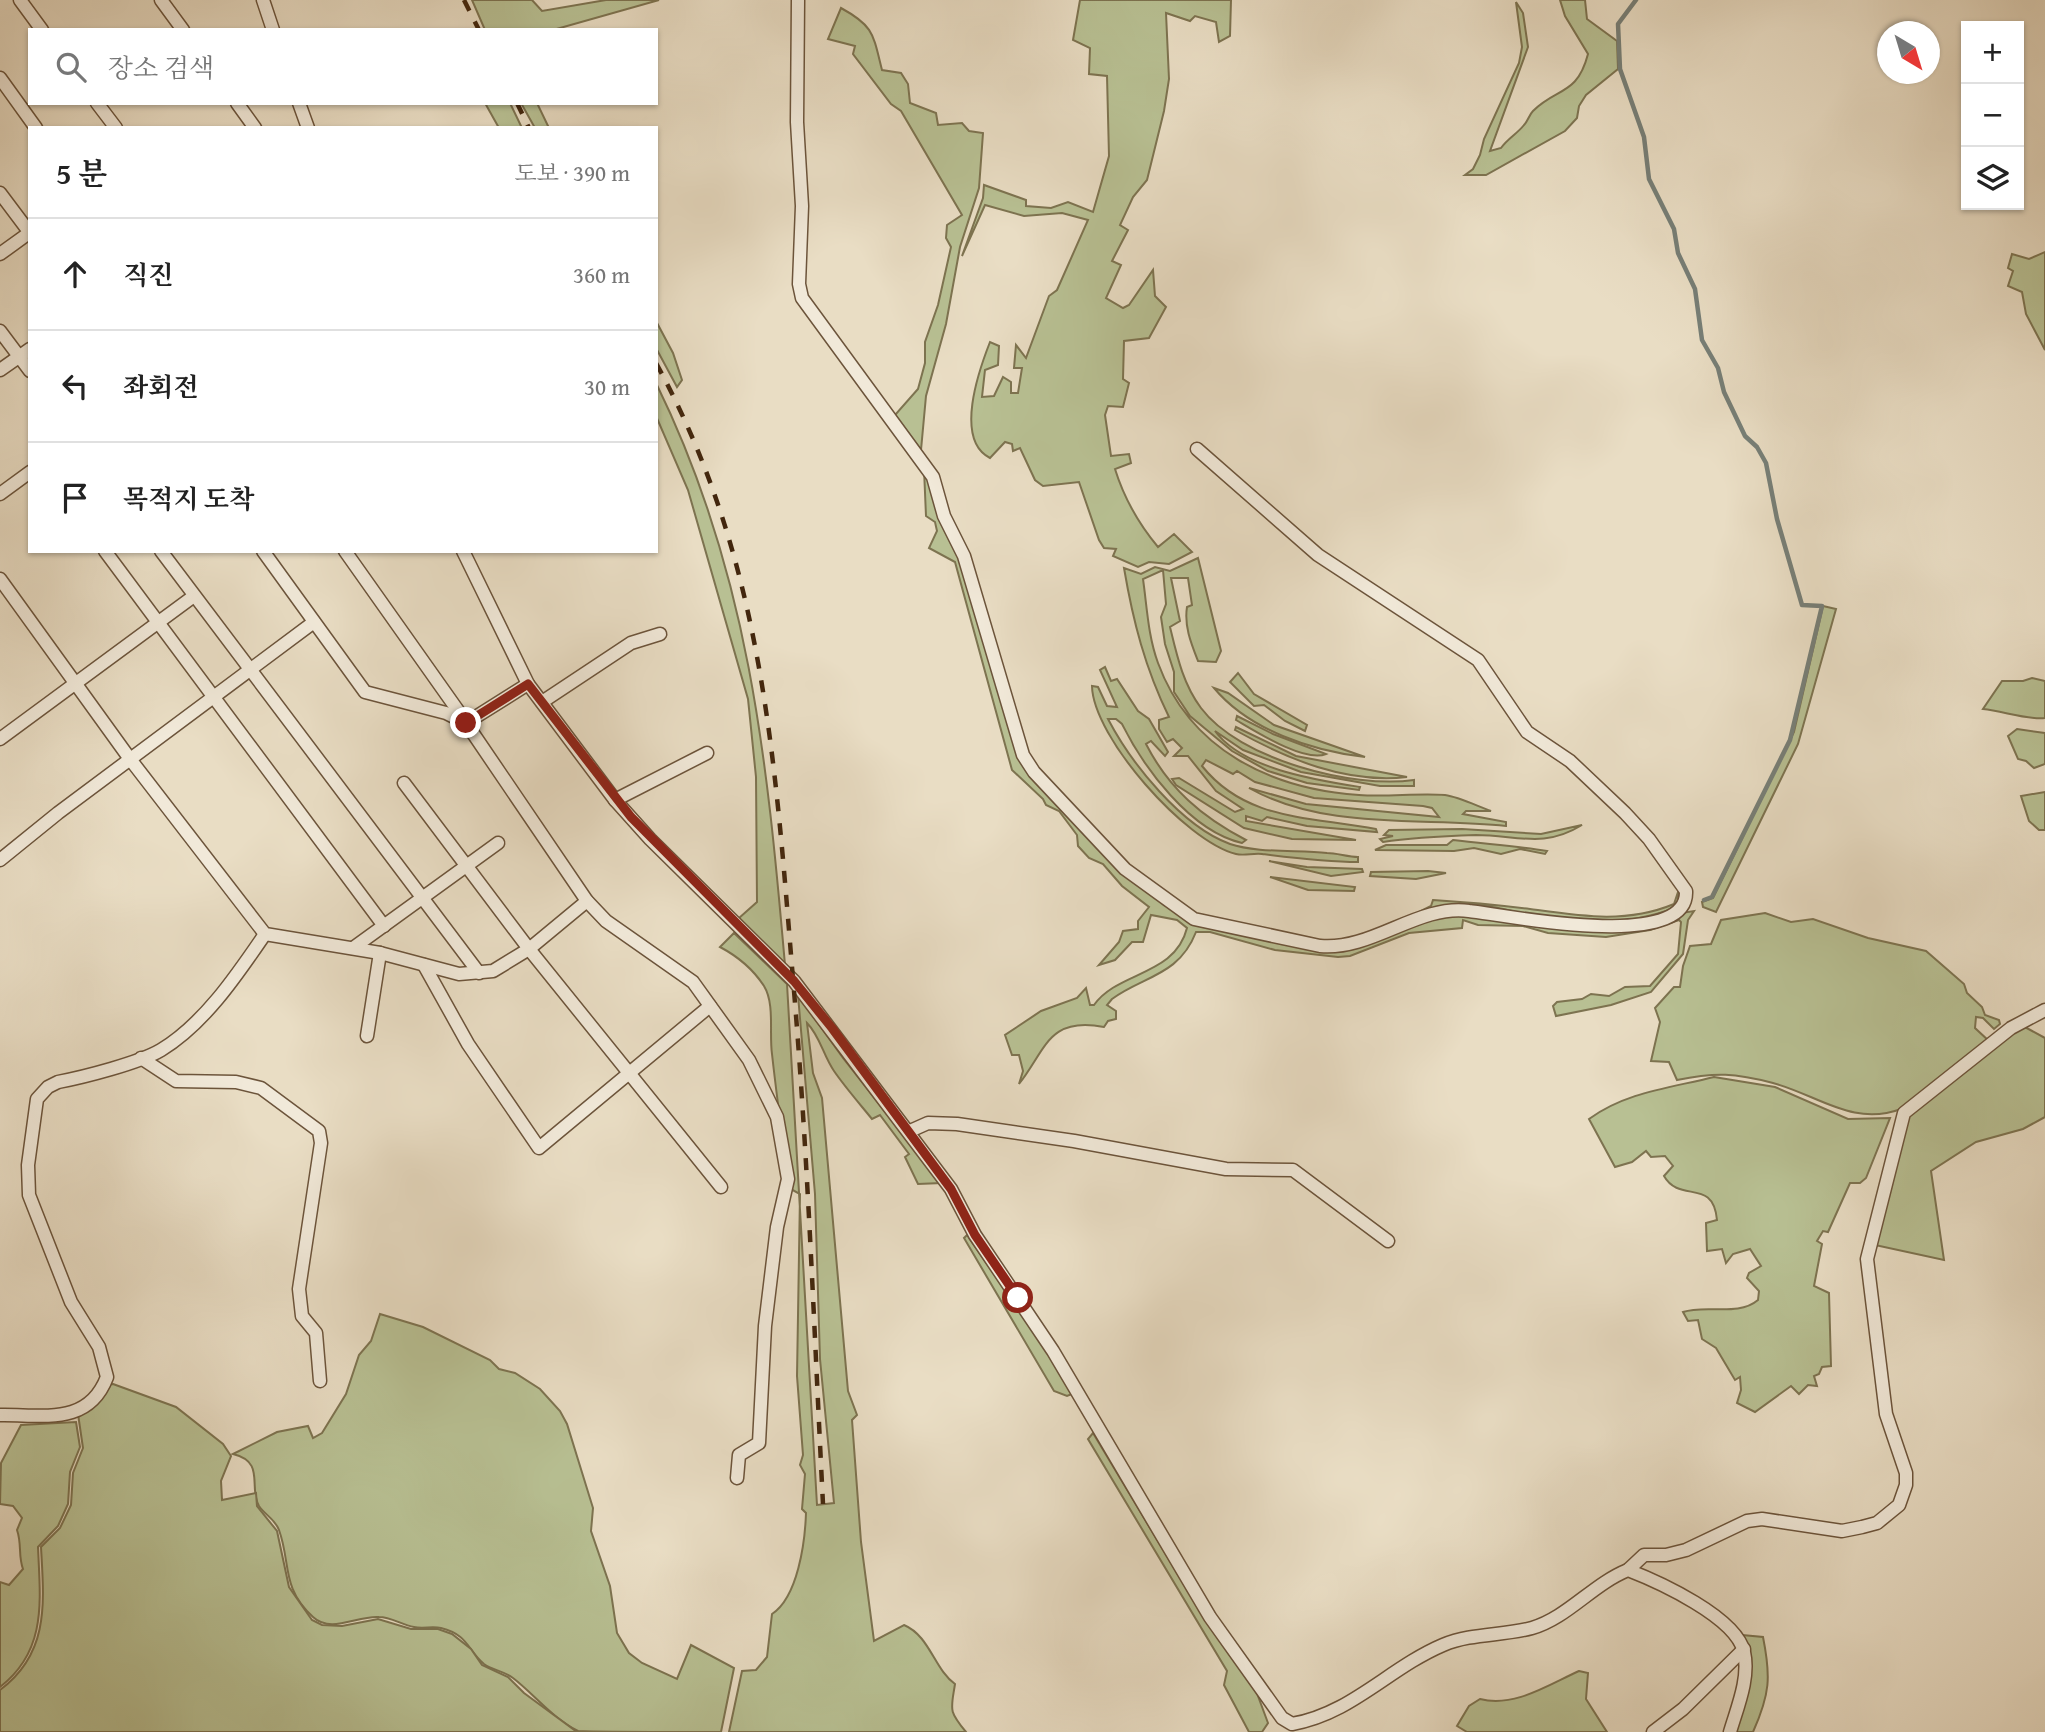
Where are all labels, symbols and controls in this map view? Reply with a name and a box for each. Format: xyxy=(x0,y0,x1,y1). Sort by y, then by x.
north arrow xyxy=(1877,21,1940,84)
map controls xyxy=(1961,21,2024,210)
button: + xyxy=(1961,21,2024,84)
search box xyxy=(28,28,658,105)
icon: search xyxy=(52,48,90,86)
text: 장소 검색 xyxy=(108,48,214,87)
button: − xyxy=(1961,84,2024,147)
button: layers xyxy=(1961,147,2024,210)
text: 5 분 xyxy=(56,151,107,195)
text: 도보 · 390 m xyxy=(515,156,630,189)
icon: ahead xyxy=(56,255,94,293)
text: 직진 xyxy=(123,255,173,294)
text: 360 m xyxy=(573,258,630,291)
icon: left xyxy=(56,367,94,405)
text: 좌회전 xyxy=(123,367,198,406)
text: 30 m xyxy=(584,370,630,403)
icon: arrive xyxy=(56,479,94,517)
text: 목적지 도착 xyxy=(123,479,254,518)
route end xyxy=(450,707,481,738)
route start xyxy=(1002,1282,1033,1313)

